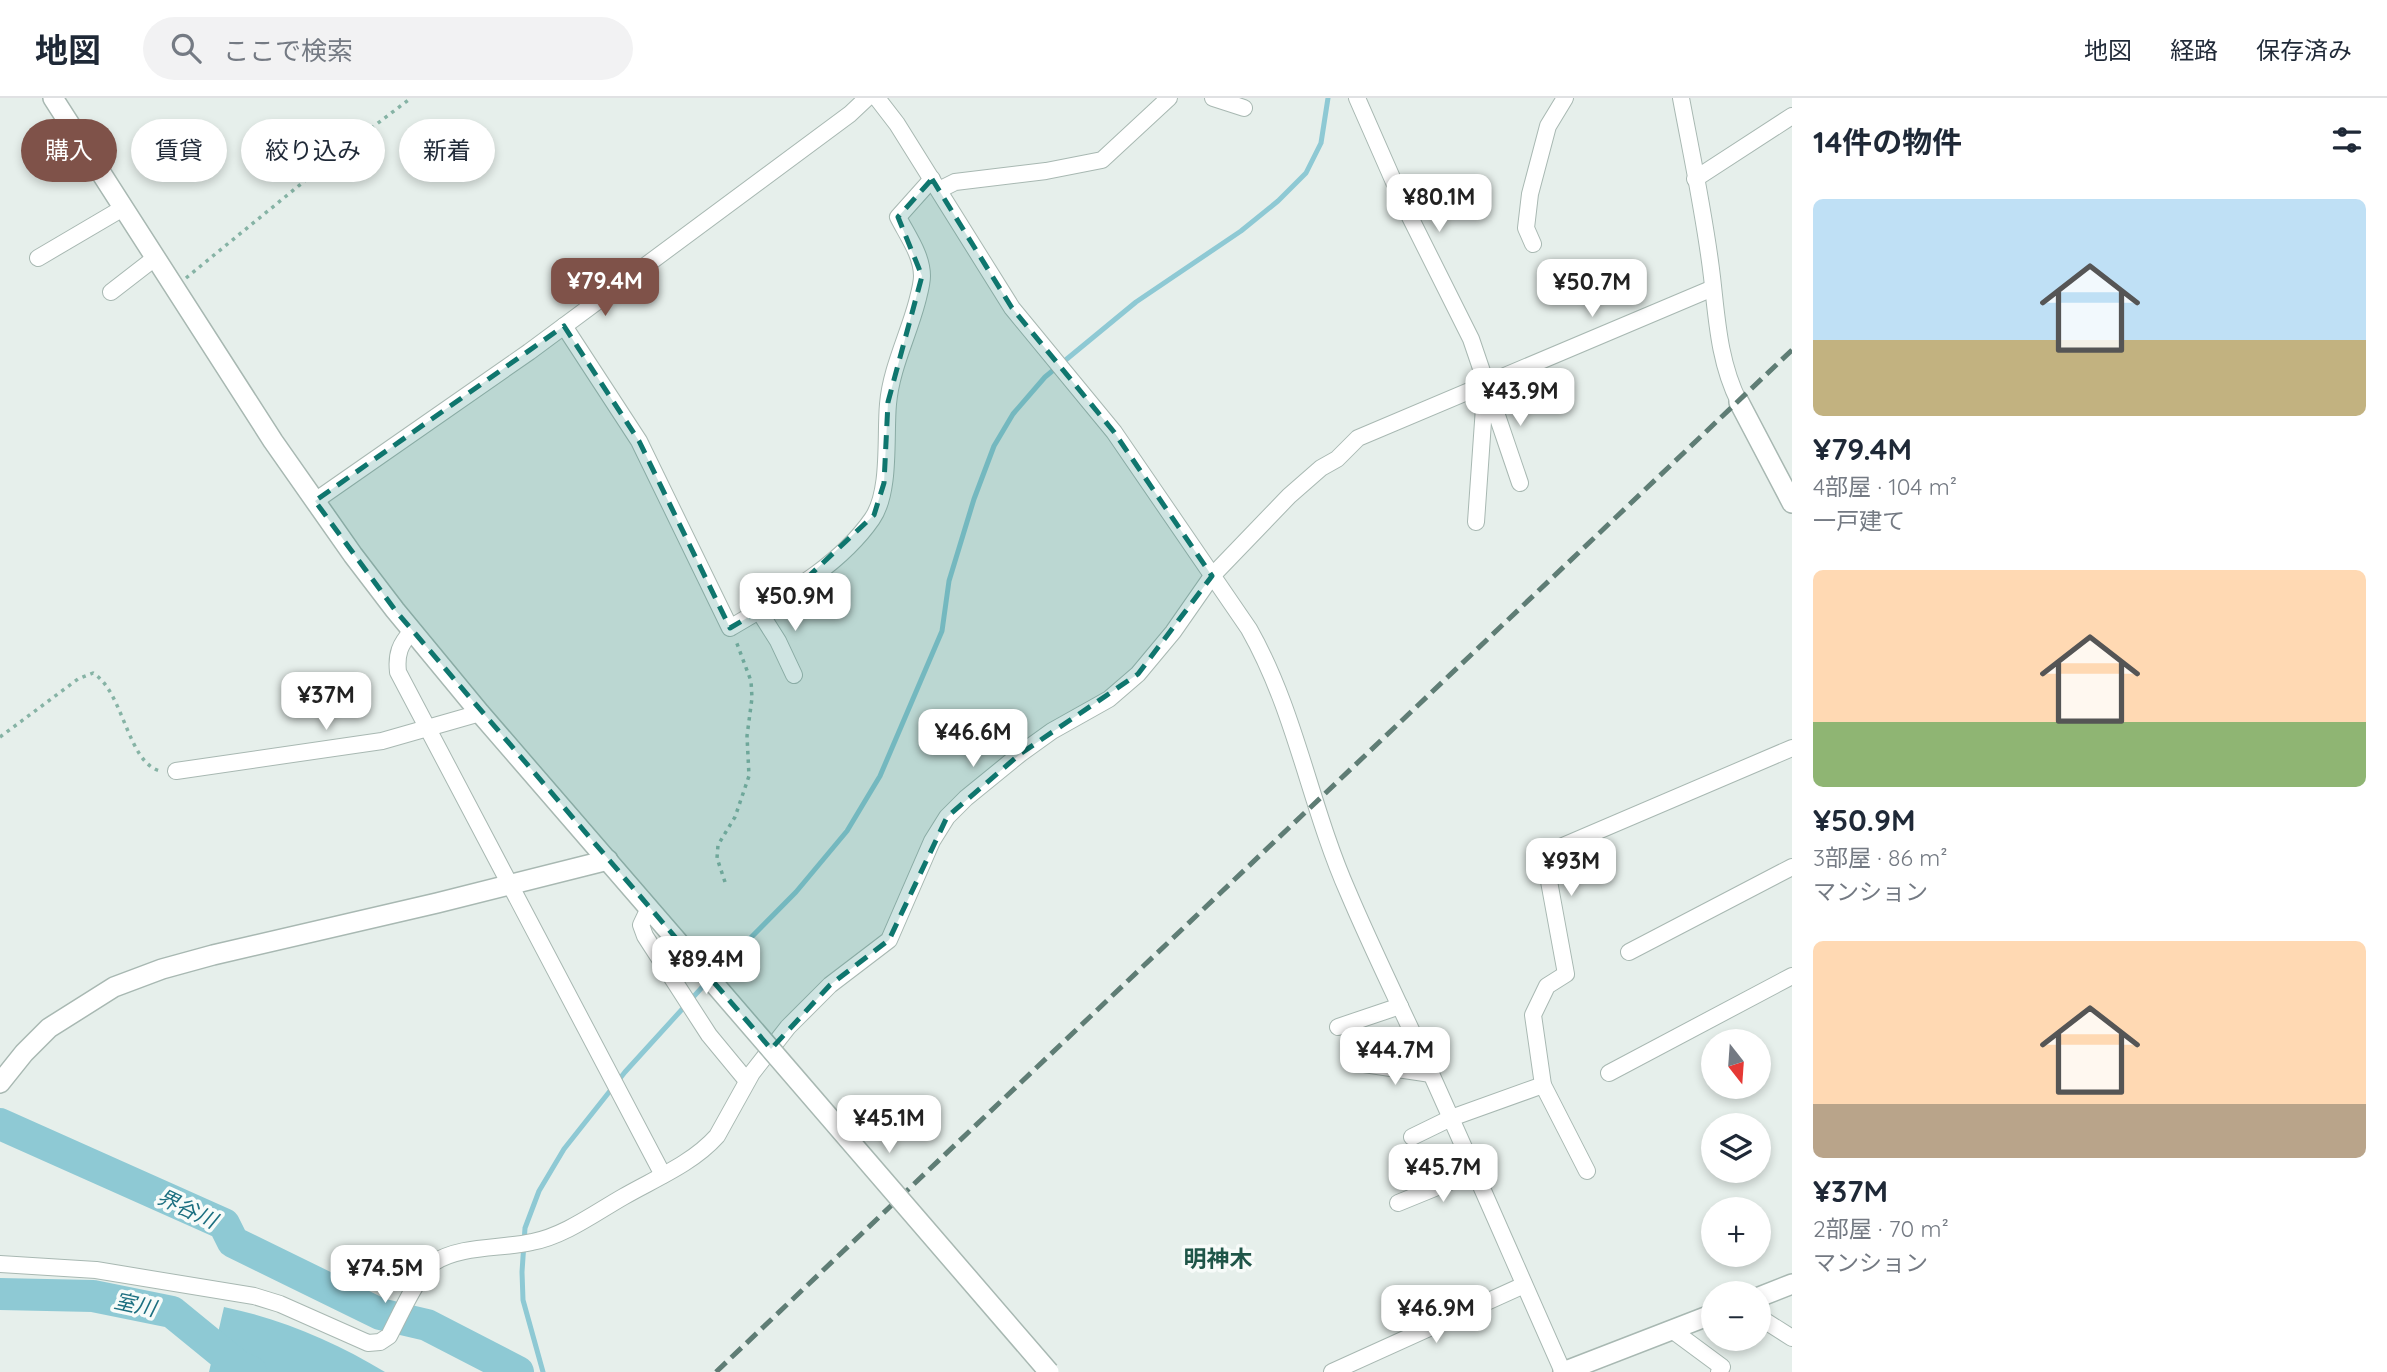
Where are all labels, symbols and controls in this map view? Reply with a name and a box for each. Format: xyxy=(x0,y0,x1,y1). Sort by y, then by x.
search box xyxy=(143,17,633,80)
text: 地図 xyxy=(35,29,101,70)
icon: search xyxy=(167,29,205,67)
text: ここで検索 xyxy=(223,34,353,67)
text: 地図 xyxy=(2084,35,2132,65)
text: 経路 xyxy=(2170,35,2218,65)
text: 保存済み xyxy=(2256,35,2352,65)
chip: 購入 xyxy=(21,119,117,182)
chip: 賃貸 xyxy=(131,119,227,182)
chip: 絞り込み xyxy=(241,119,385,182)
chip: 新着 xyxy=(399,119,495,182)
icon: filters xyxy=(2328,121,2366,159)
text: 14件の物件 xyxy=(1813,123,1962,161)
pin: ¥80.1M xyxy=(1382,174,1496,234)
text: ¥80.1M xyxy=(1403,182,1475,211)
icon: home xyxy=(2027,245,2153,371)
pin: ¥79.4M xyxy=(548,258,662,318)
pin: ¥50.7M xyxy=(1535,260,1649,319)
text: ¥79.4M xyxy=(567,266,643,295)
text: ¥50.7M xyxy=(1553,267,1631,296)
pin: ¥43.9M xyxy=(1463,368,1577,428)
text: ¥43.9M xyxy=(1481,376,1559,405)
text: ¥79.4M xyxy=(1813,430,1912,468)
text: 4部屋 · 104 m² xyxy=(1813,472,1957,501)
text: 一戸建て xyxy=(1813,506,1905,535)
pin: ¥50.9M xyxy=(738,574,852,633)
text: ¥50.9M xyxy=(756,581,834,610)
icon: home xyxy=(2027,616,2153,742)
pin: ¥37M xyxy=(285,672,367,732)
text: ¥37M xyxy=(297,680,355,709)
pin: ¥46.6M xyxy=(916,710,1030,769)
text: ¥46.6M xyxy=(934,717,1012,746)
text: ¥50.9M xyxy=(1813,801,1916,839)
pin: ¥93M xyxy=(1530,838,1612,898)
text: 3部屋 · 86 m² xyxy=(1813,843,1947,872)
text: ¥93M xyxy=(1542,846,1600,875)
text: マンション xyxy=(1813,877,1928,906)
pin: ¥89.4M xyxy=(649,936,763,996)
text: ¥89.4M xyxy=(668,944,744,973)
icon: home xyxy=(2027,987,2153,1113)
pin: ¥44.7M xyxy=(1338,1028,1452,1087)
north arrow xyxy=(1701,1029,1771,1099)
map controls xyxy=(1701,1029,1771,1351)
text: ¥44.7M xyxy=(1356,1035,1434,1064)
pin: ¥45.1M xyxy=(832,1096,946,1155)
text: ¥45.1M xyxy=(853,1103,925,1132)
button: layers xyxy=(1701,1113,1771,1183)
pin: ¥45.7M xyxy=(1386,1144,1500,1204)
text: ¥45.7M xyxy=(1405,1152,1481,1181)
text: ¥37M xyxy=(1813,1172,1888,1210)
water label: 界谷川 xyxy=(153,1183,223,1234)
button: + xyxy=(1701,1197,1771,1267)
text: 2部屋 · 70 m² xyxy=(1813,1214,1949,1243)
district label: 明神木 xyxy=(1184,1244,1253,1273)
pin: ¥74.5M xyxy=(328,1246,442,1305)
text: マンション xyxy=(1813,1248,1928,1277)
text: ¥74.5M xyxy=(347,1253,423,1282)
button: − xyxy=(1701,1281,1771,1351)
pin: ¥46.9M xyxy=(1379,1286,1493,1345)
water label: 室川 xyxy=(112,1287,160,1322)
text: ¥46.9M xyxy=(1397,1293,1475,1322)

